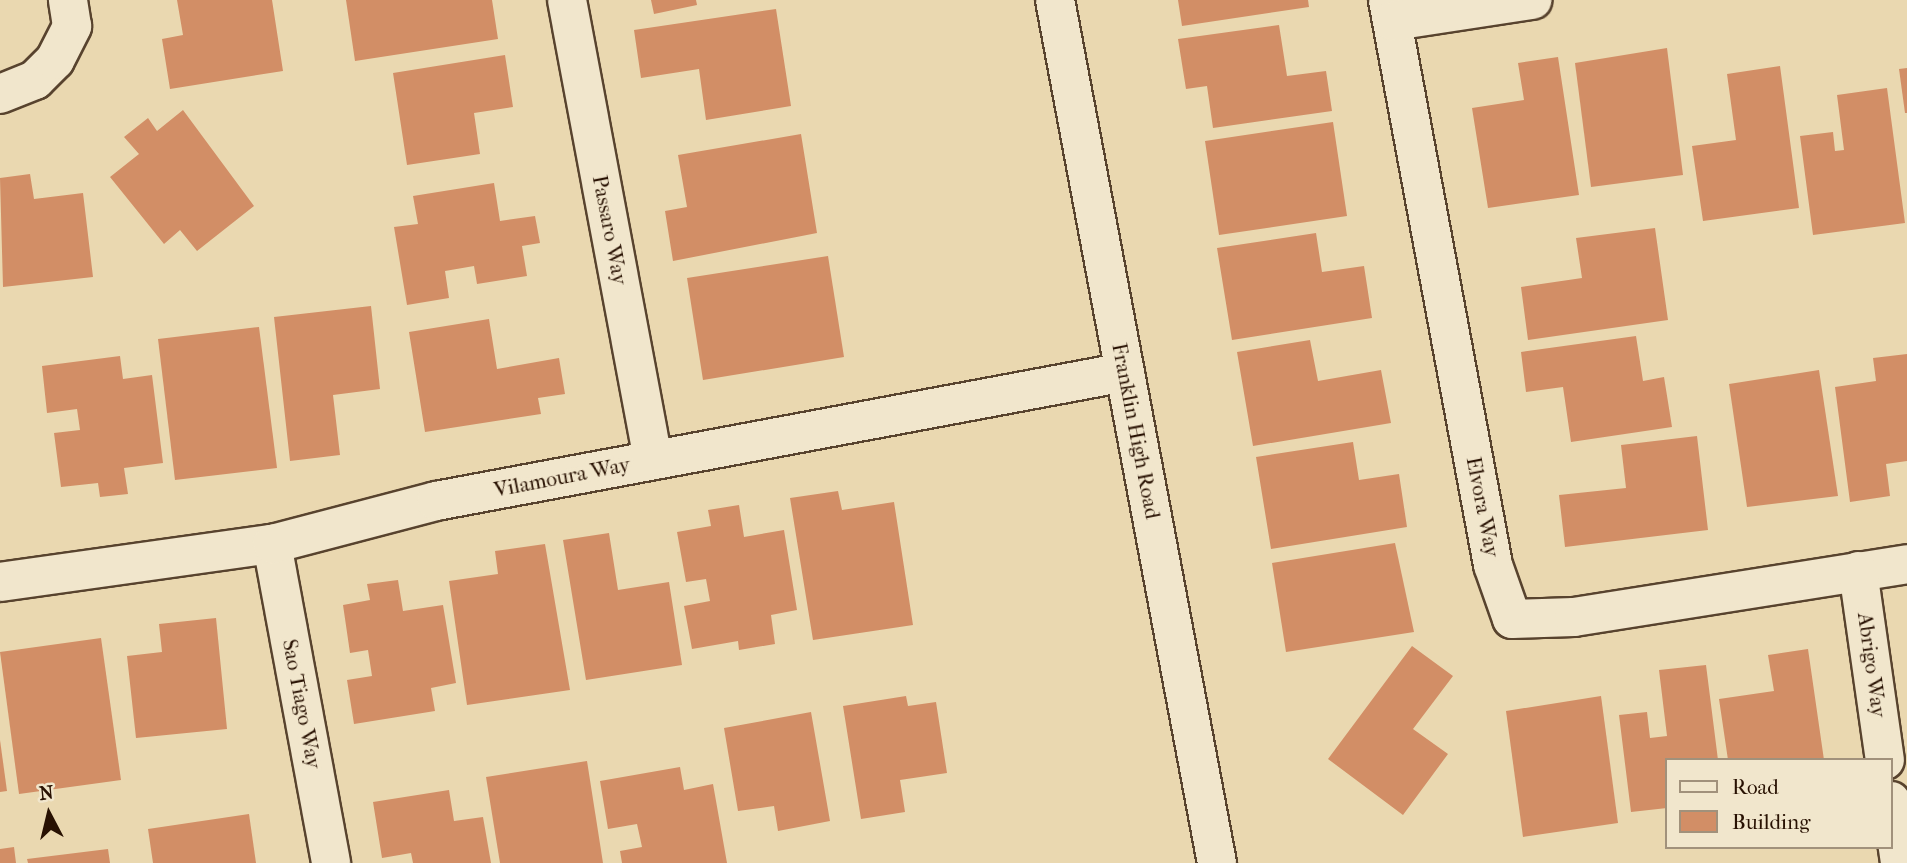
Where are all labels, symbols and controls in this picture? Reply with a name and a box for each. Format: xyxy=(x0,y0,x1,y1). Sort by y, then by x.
street label: Passaro Way xyxy=(587,173,633,287)
street label: Franklin High Road xyxy=(1107,341,1165,521)
street label: Vilamoura Way xyxy=(492,451,632,503)
street label: Elvora Way xyxy=(1461,455,1505,559)
street label: Abrigo Way xyxy=(1852,611,1892,719)
street label: Sao Tiago Way xyxy=(277,637,327,771)
legend xyxy=(1666,758,1893,849)
text: Road xyxy=(1732,775,1779,799)
north arrow xyxy=(14,779,84,849)
text: N xyxy=(38,781,55,805)
text: Building xyxy=(1732,810,1810,834)

